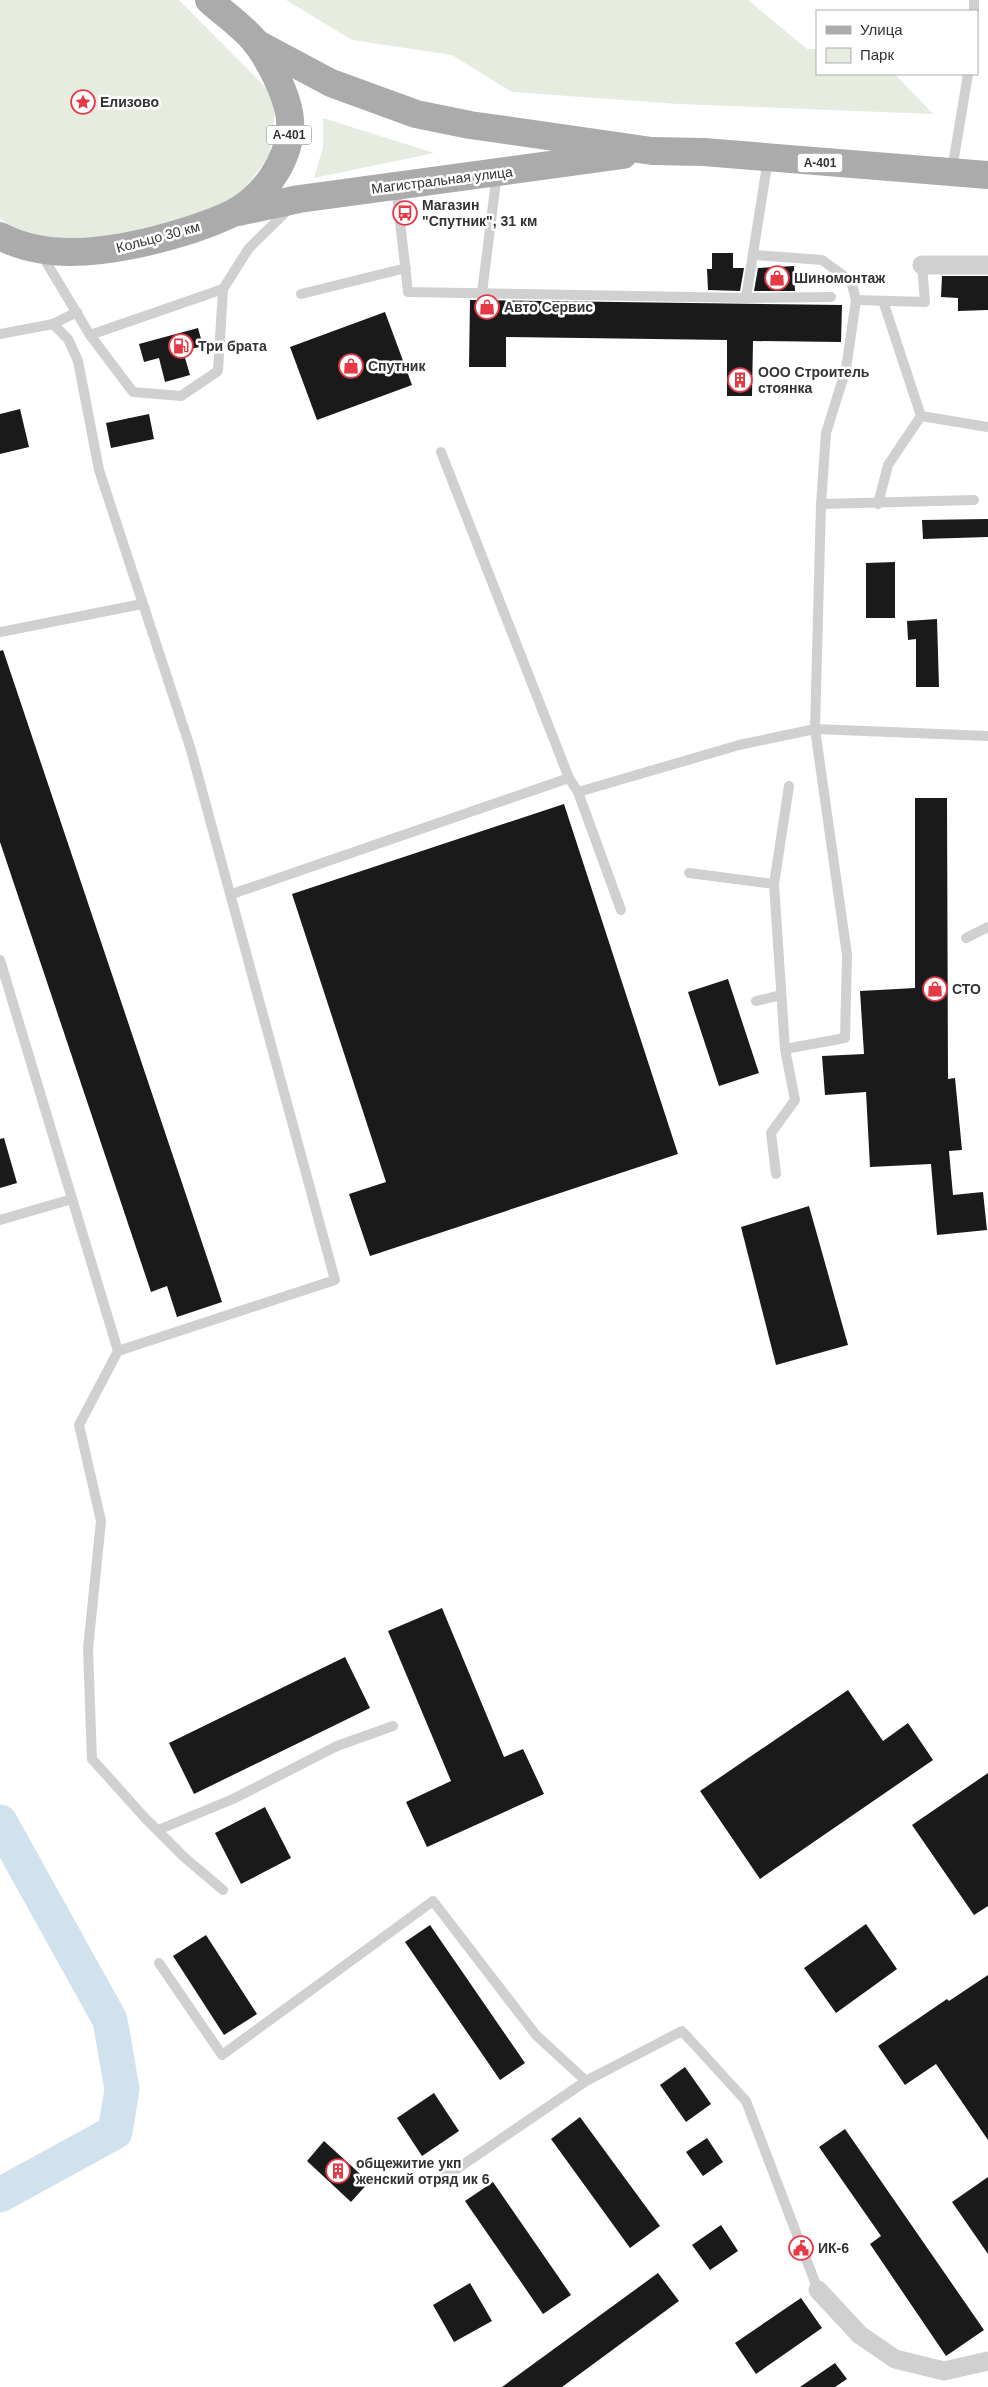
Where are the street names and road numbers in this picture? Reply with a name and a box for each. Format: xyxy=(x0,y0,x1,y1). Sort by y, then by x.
road number: А-401 xyxy=(266,126,312,144)
road number: А-401 xyxy=(798,154,842,172)
street label: Магистральная улица xyxy=(370,163,514,197)
street label: Кольцо 30 км xyxy=(114,218,202,256)

